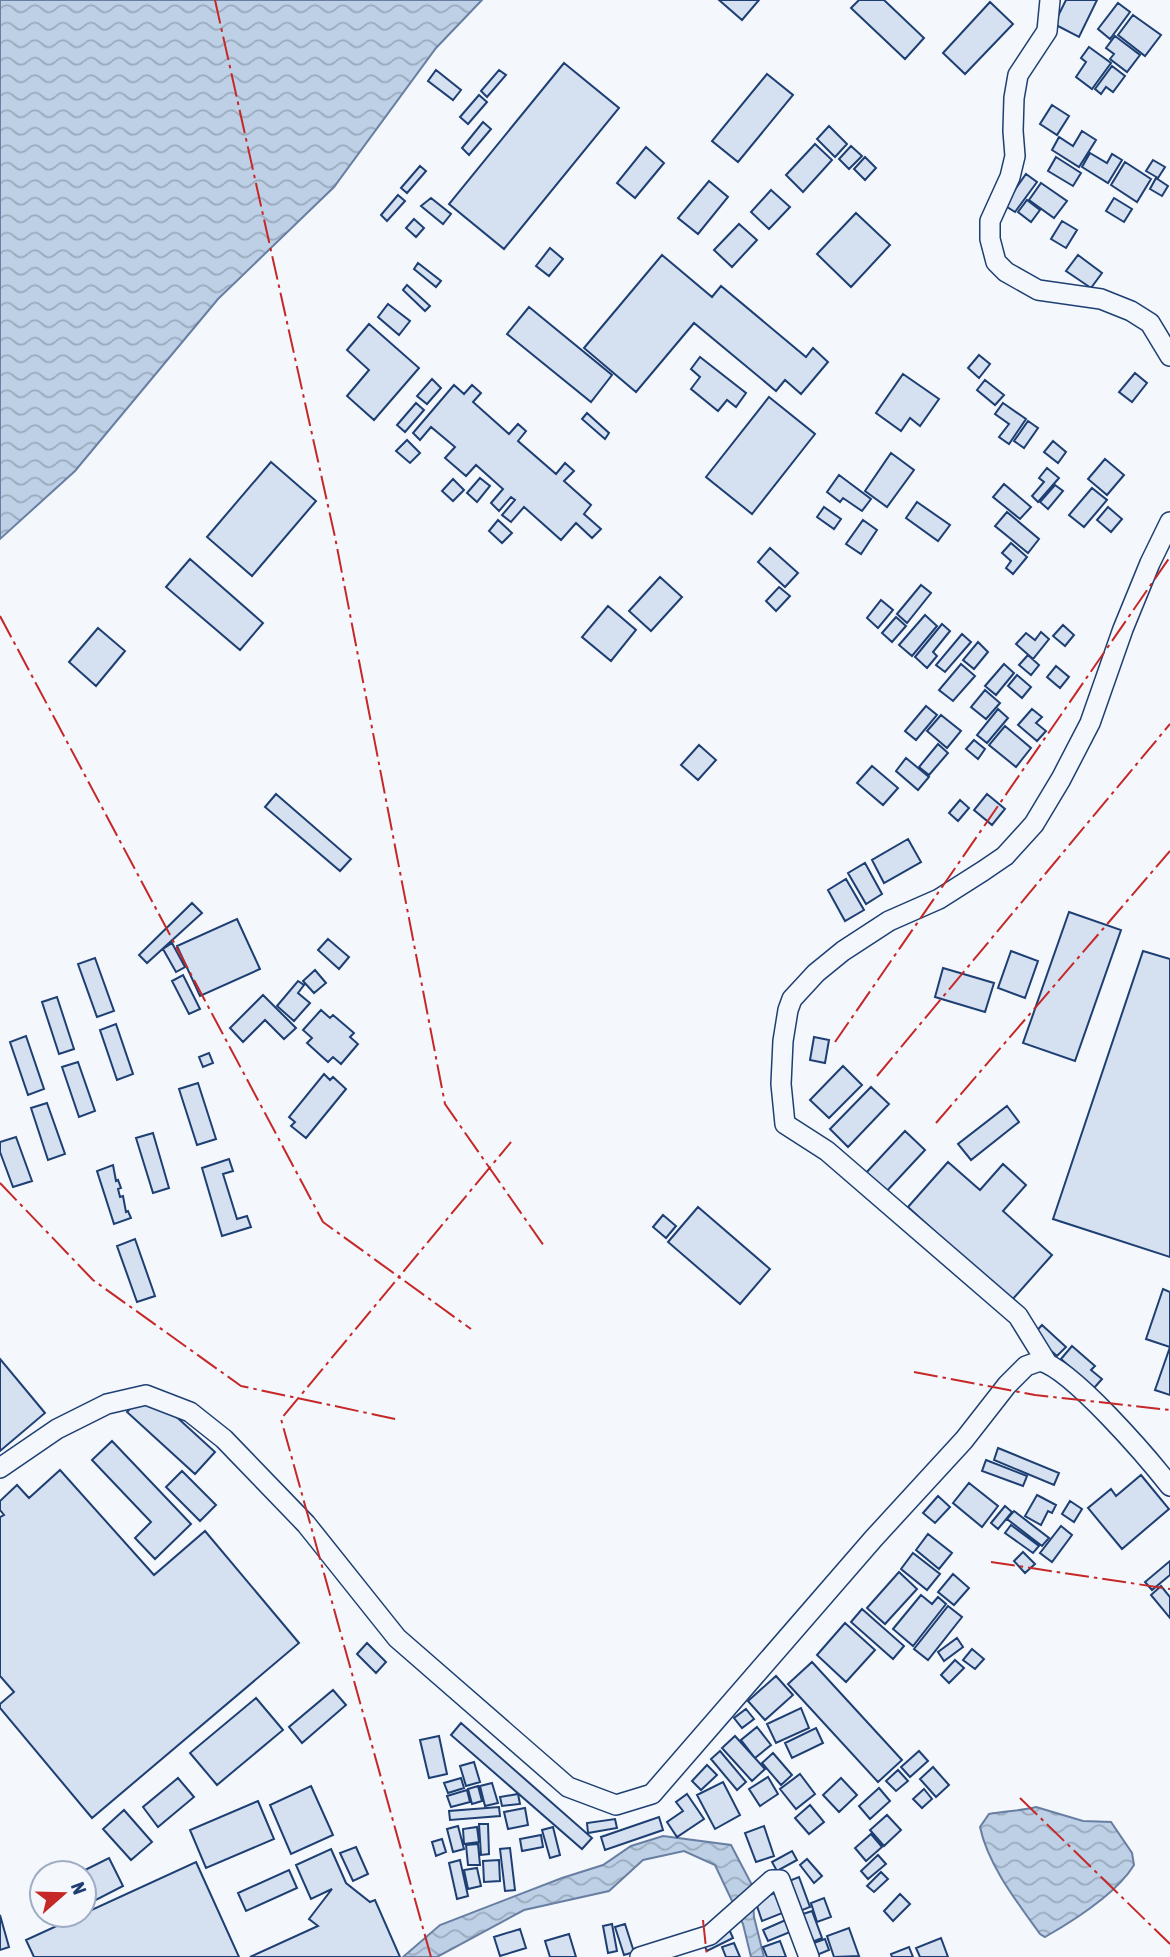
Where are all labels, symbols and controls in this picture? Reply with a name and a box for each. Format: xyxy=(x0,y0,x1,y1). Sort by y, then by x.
north arrow xyxy=(28,1859,98,1929)
text: N xyxy=(67,1879,91,1897)

